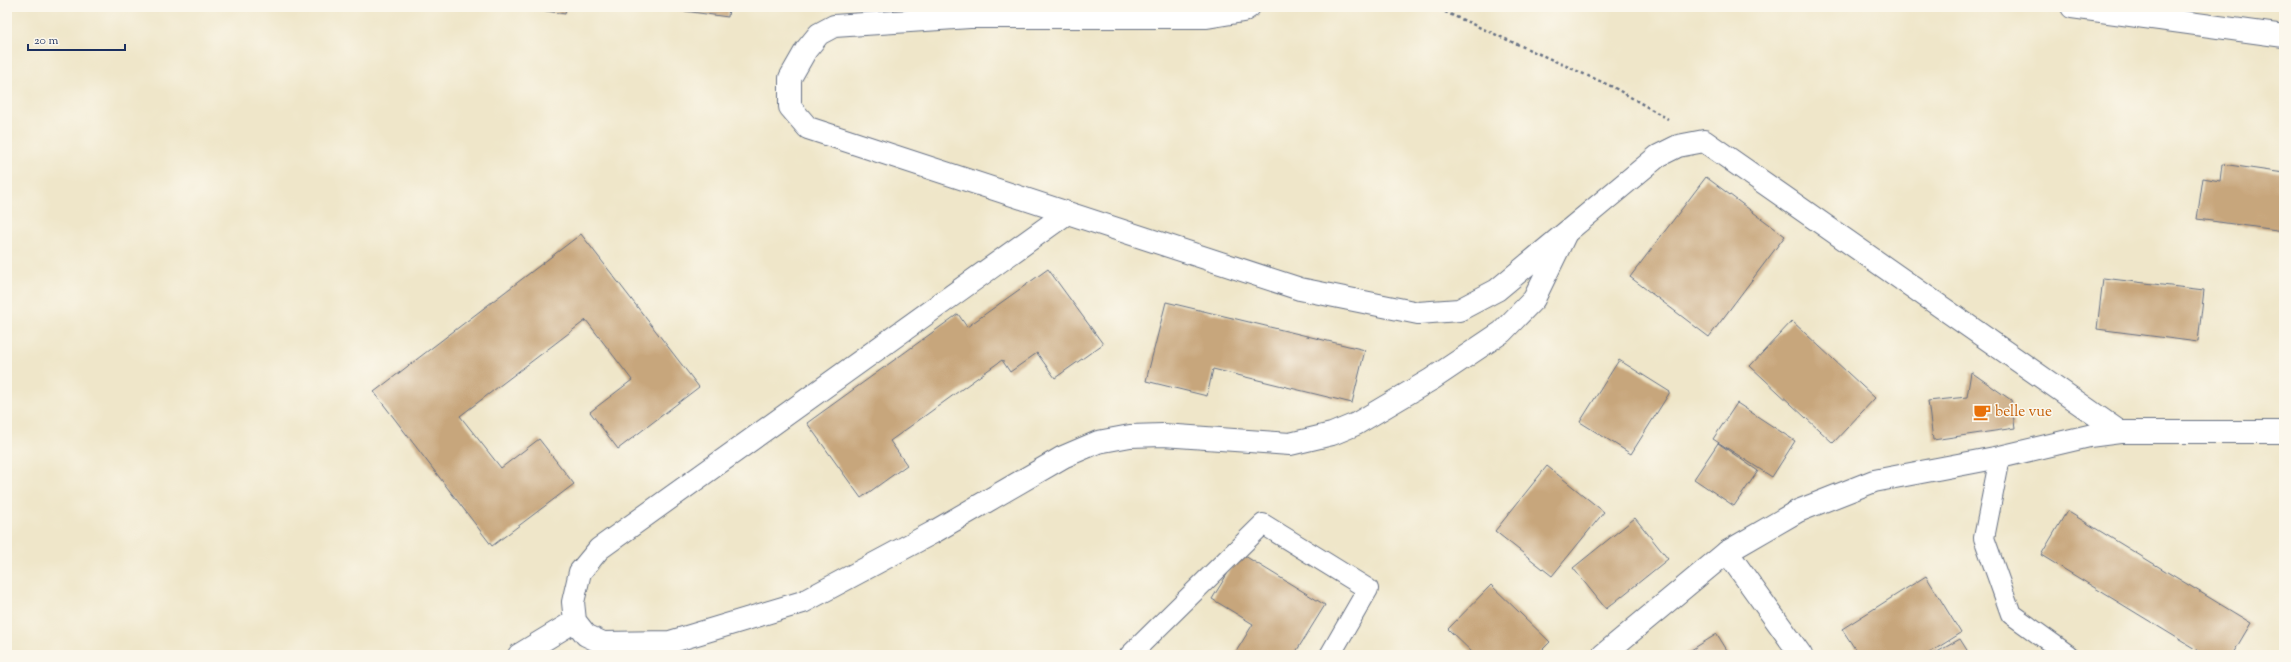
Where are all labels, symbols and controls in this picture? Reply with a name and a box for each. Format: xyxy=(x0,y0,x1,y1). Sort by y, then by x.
scale bar xyxy=(28,26,125,52)
text: 20 m xyxy=(34,32,59,50)
cafe icon: belle vue xyxy=(1972,402,1992,422)
place label: belle vue xyxy=(1995,402,2052,423)

